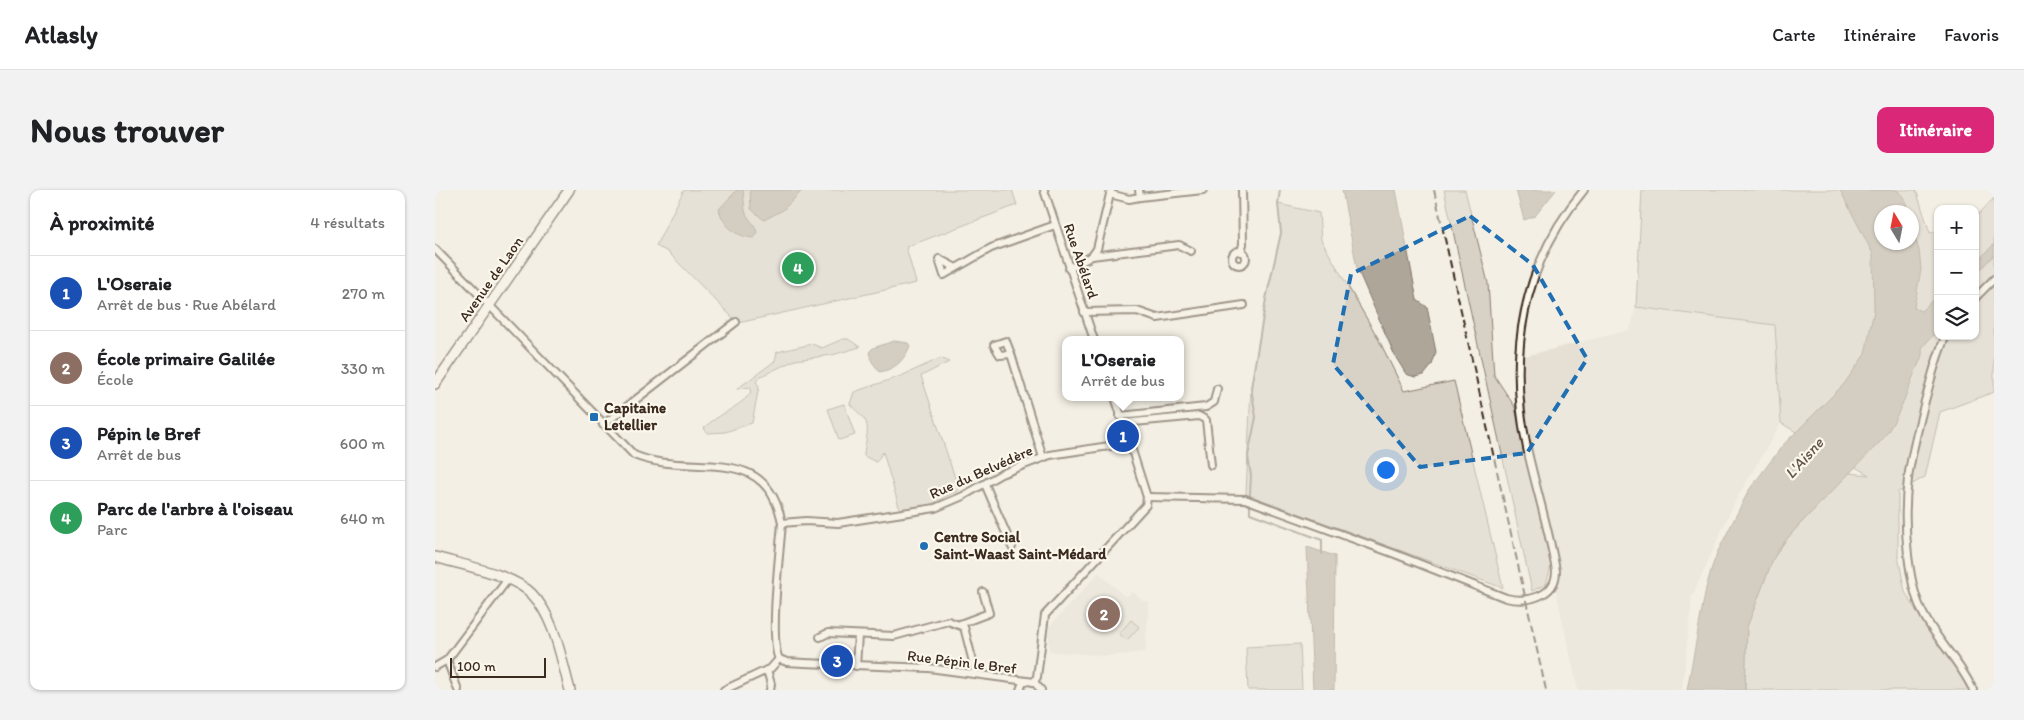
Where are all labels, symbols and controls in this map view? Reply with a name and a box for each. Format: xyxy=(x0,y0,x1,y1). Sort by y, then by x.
text: Atlasly xyxy=(25,20,98,49)
text: Carte xyxy=(1772,24,1816,46)
text: Itinéraire xyxy=(1844,24,1916,46)
text: Favoris xyxy=(1944,24,1999,46)
button: Itinéraire xyxy=(1877,107,1994,153)
text: Nous trouver xyxy=(30,109,224,151)
north arrow xyxy=(1874,205,1919,250)
map controls xyxy=(1934,205,1979,340)
button: + xyxy=(1934,205,1979,250)
text: À proximité xyxy=(50,210,155,235)
text: 4 résultats xyxy=(310,213,385,232)
street label: Rue Abélard xyxy=(1060,221,1103,302)
street label: Avenue de Laon xyxy=(455,232,527,325)
pin: 4 xyxy=(782,249,814,287)
button: − xyxy=(1934,250,1979,295)
text: L'Oseraie xyxy=(97,272,172,295)
text: 1 xyxy=(62,284,70,303)
text: 270 m xyxy=(342,284,385,303)
text: Arrêt de bus · Rue Abélard xyxy=(97,295,276,314)
button: layers xyxy=(1934,295,1979,340)
popup xyxy=(1062,336,1184,401)
text: École primaire Galilée xyxy=(97,347,275,370)
text: L'Oseraie xyxy=(1081,348,1156,371)
text: 2 xyxy=(62,359,70,378)
text: 330 m xyxy=(341,359,385,378)
text: École xyxy=(97,370,134,389)
text: Arrêt de bus xyxy=(1081,371,1165,390)
place label: Capitaine Letellier xyxy=(604,399,666,434)
marker: Capitaine Letellier xyxy=(588,411,600,423)
pin: 1 xyxy=(1107,417,1139,455)
text: Pépin le Bref xyxy=(97,422,200,445)
water label: L'Aisne xyxy=(1781,433,1828,482)
text: 3 xyxy=(62,434,70,453)
text: 600 m xyxy=(340,434,385,453)
street label: Rue du Belvédère xyxy=(927,441,1035,503)
text: Arrêt de bus xyxy=(97,445,181,464)
your location xyxy=(1373,457,1399,483)
text: Parc de l'arbre à l'oiseau xyxy=(97,497,293,520)
text: 4 xyxy=(61,509,71,528)
text: 640 m xyxy=(340,509,385,528)
text: Parc xyxy=(97,520,128,539)
place label: Centre Social Saint-Waast Saint-Médard xyxy=(934,528,1107,563)
marker: Centre Social Saint-Waast Saint-Médard xyxy=(918,540,930,552)
pin: 2 xyxy=(1088,595,1120,633)
pin: 3 xyxy=(821,642,853,680)
street label: Rue Pépin le Bref xyxy=(906,646,1018,678)
scale bar xyxy=(450,655,546,678)
text: 100 m xyxy=(457,658,496,675)

